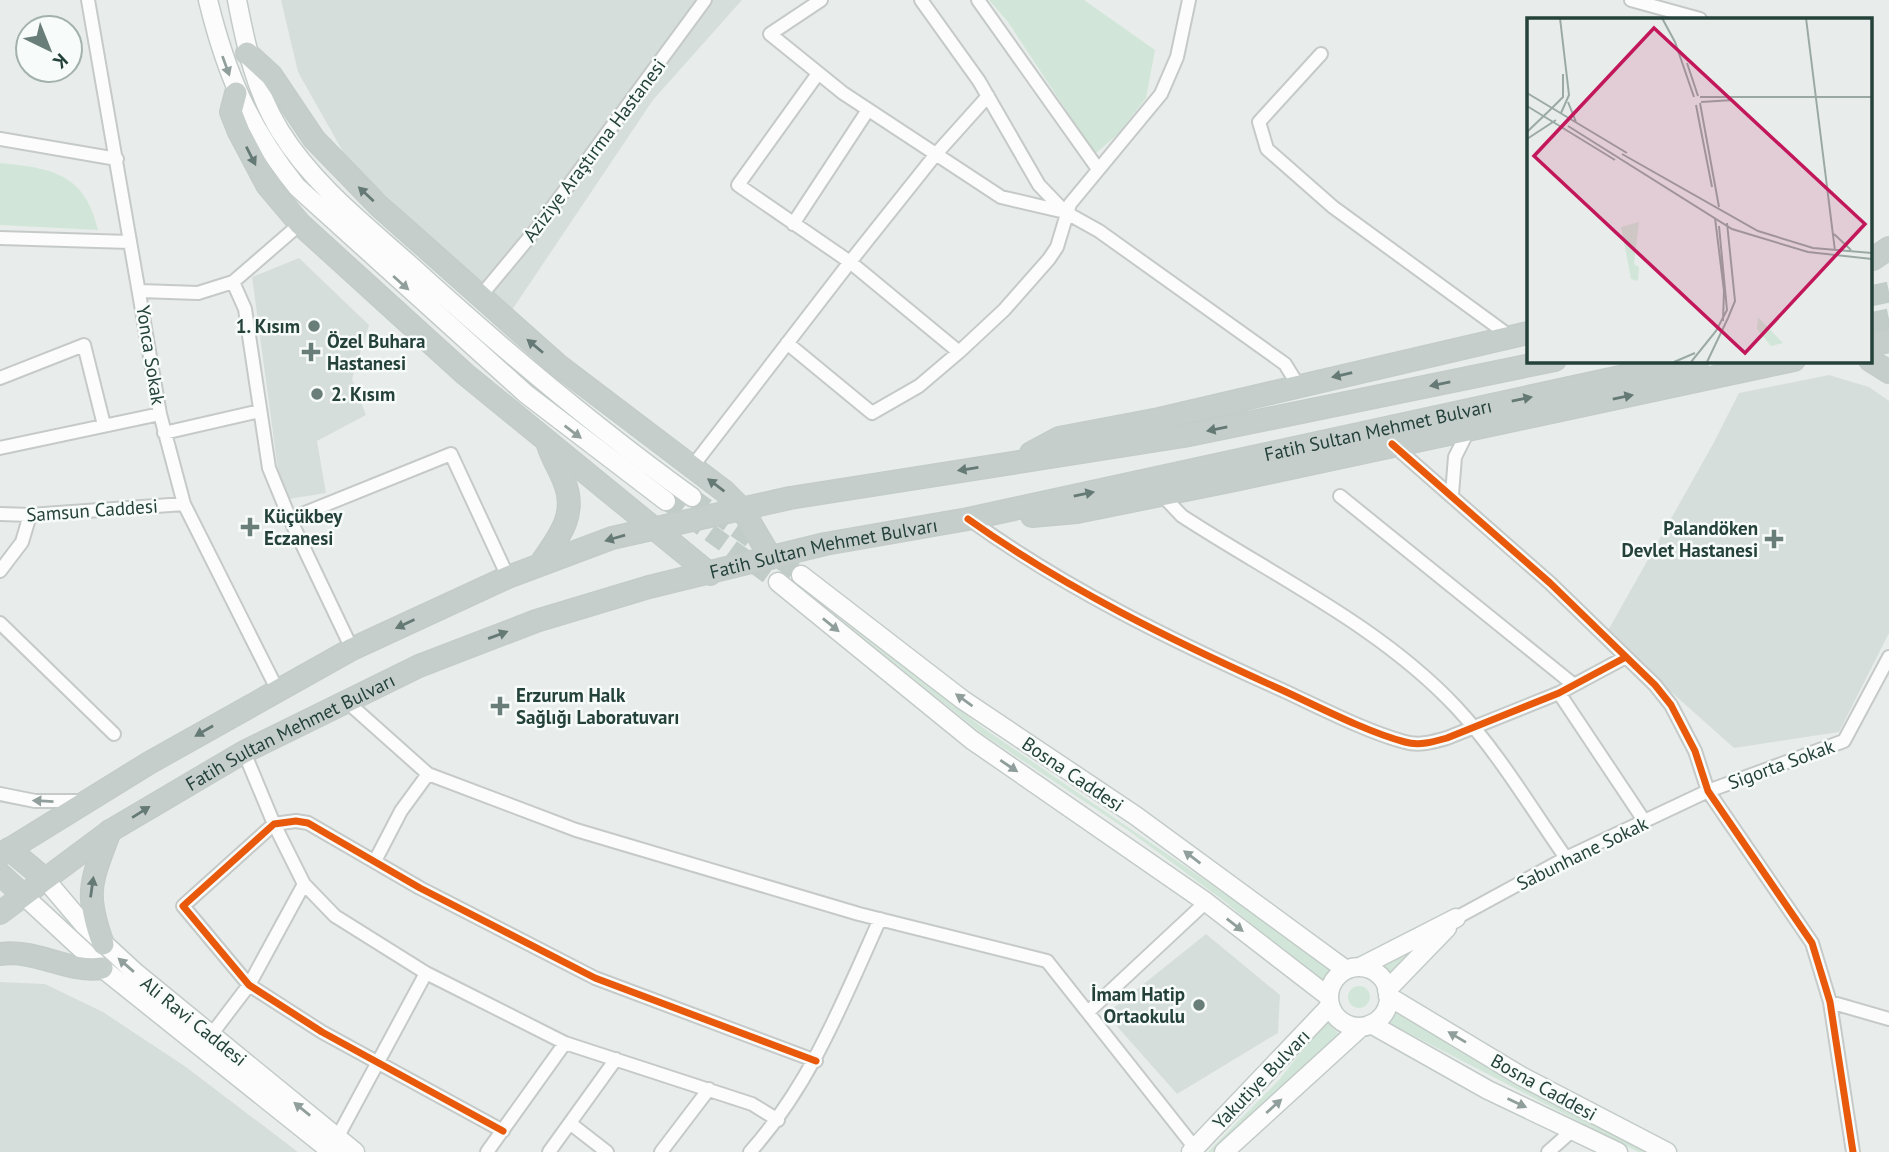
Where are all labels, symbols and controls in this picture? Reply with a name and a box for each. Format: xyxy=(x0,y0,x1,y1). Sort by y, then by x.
north arrow xyxy=(14,14,84,84)
inset map xyxy=(1527,18,1871,362)
text: K xyxy=(48,49,73,74)
street label: Aziziye Araştırma Hastanesi xyxy=(517,54,671,246)
one-way arrow xyxy=(221,55,232,76)
one-way arrow xyxy=(246,146,257,166)
one-way arrow xyxy=(358,187,375,203)
one-way arrow xyxy=(392,275,410,291)
street label: Yonca Sokak xyxy=(131,303,171,407)
place label: 1. Kısım xyxy=(236,314,300,338)
marker: 1. Kısım xyxy=(306,318,322,334)
place label: Özel Buhara Hastanesi xyxy=(327,329,425,375)
one-way arrow xyxy=(527,339,544,354)
marker: Özel Buhara Hastanesi xyxy=(301,342,321,362)
one-way arrow xyxy=(1331,370,1353,381)
one-way arrow xyxy=(1429,378,1451,389)
place label: 2. Kısım xyxy=(331,382,395,406)
marker: 2. Kısım xyxy=(309,386,325,402)
one-way arrow xyxy=(1612,392,1634,403)
street label: Fatih Sultan Mehmet Bulvarı xyxy=(1262,393,1494,466)
one-way arrow xyxy=(1511,393,1533,404)
one-way arrow xyxy=(564,424,582,439)
one-way arrow xyxy=(1206,424,1228,435)
one-way arrow xyxy=(957,464,979,475)
one-way arrow xyxy=(707,477,725,492)
one-way arrow xyxy=(1073,488,1095,499)
street label: Samsun Caddesi xyxy=(25,493,159,527)
place label: Küçükbey Eczanesi xyxy=(264,504,343,550)
street label: Fatih Sultan Mehmet Bulvarı xyxy=(707,513,939,584)
place label: Palandöken Devlet Hastanesi xyxy=(1622,516,1758,562)
marker: Küçükbey Eczanesi xyxy=(242,519,258,535)
marker: Palandöken Devlet Hastanesi xyxy=(1764,529,1784,549)
one-way arrow xyxy=(604,533,625,543)
one-way arrow xyxy=(822,617,839,632)
one-way arrow xyxy=(395,618,415,630)
one-way arrow xyxy=(488,630,509,641)
street label: Fatih Sultan Mehmet Bulvarı xyxy=(181,668,399,796)
place label: Erzurum Halk Sağlığı Laboratuvarı xyxy=(516,683,679,729)
one-way arrow xyxy=(955,694,973,708)
marker: Erzurum Halk Sağlığı Laboratuvarı xyxy=(490,696,510,716)
one-way arrow xyxy=(195,725,214,737)
street label: Bosna Caddesi xyxy=(1018,731,1128,817)
street label: Sigorta Sokak xyxy=(1725,734,1837,794)
one-way arrow xyxy=(1000,759,1019,772)
one-way arrow xyxy=(32,795,54,806)
one-way arrow xyxy=(131,805,150,818)
street label: Sabunhane Sokak xyxy=(1512,811,1652,895)
one-way arrow xyxy=(1183,851,1201,865)
one-way arrow xyxy=(86,876,97,898)
one-way arrow xyxy=(1226,918,1244,933)
one-way arrow xyxy=(117,957,135,973)
street label: Ali Ravi Caddesi xyxy=(136,971,252,1071)
place label: İmam Hatip Ortaokulu xyxy=(1091,982,1185,1028)
marker: İmam Hatip Ortaokulu xyxy=(1191,997,1207,1013)
street label: Yakutiye Bulvarı xyxy=(1207,1024,1315,1134)
one-way arrow xyxy=(1447,1031,1466,1044)
street label: Bosna Caddesi xyxy=(1487,1048,1601,1126)
one-way arrow xyxy=(1507,1097,1527,1109)
one-way arrow xyxy=(1265,1098,1283,1114)
one-way arrow xyxy=(293,1102,310,1117)

